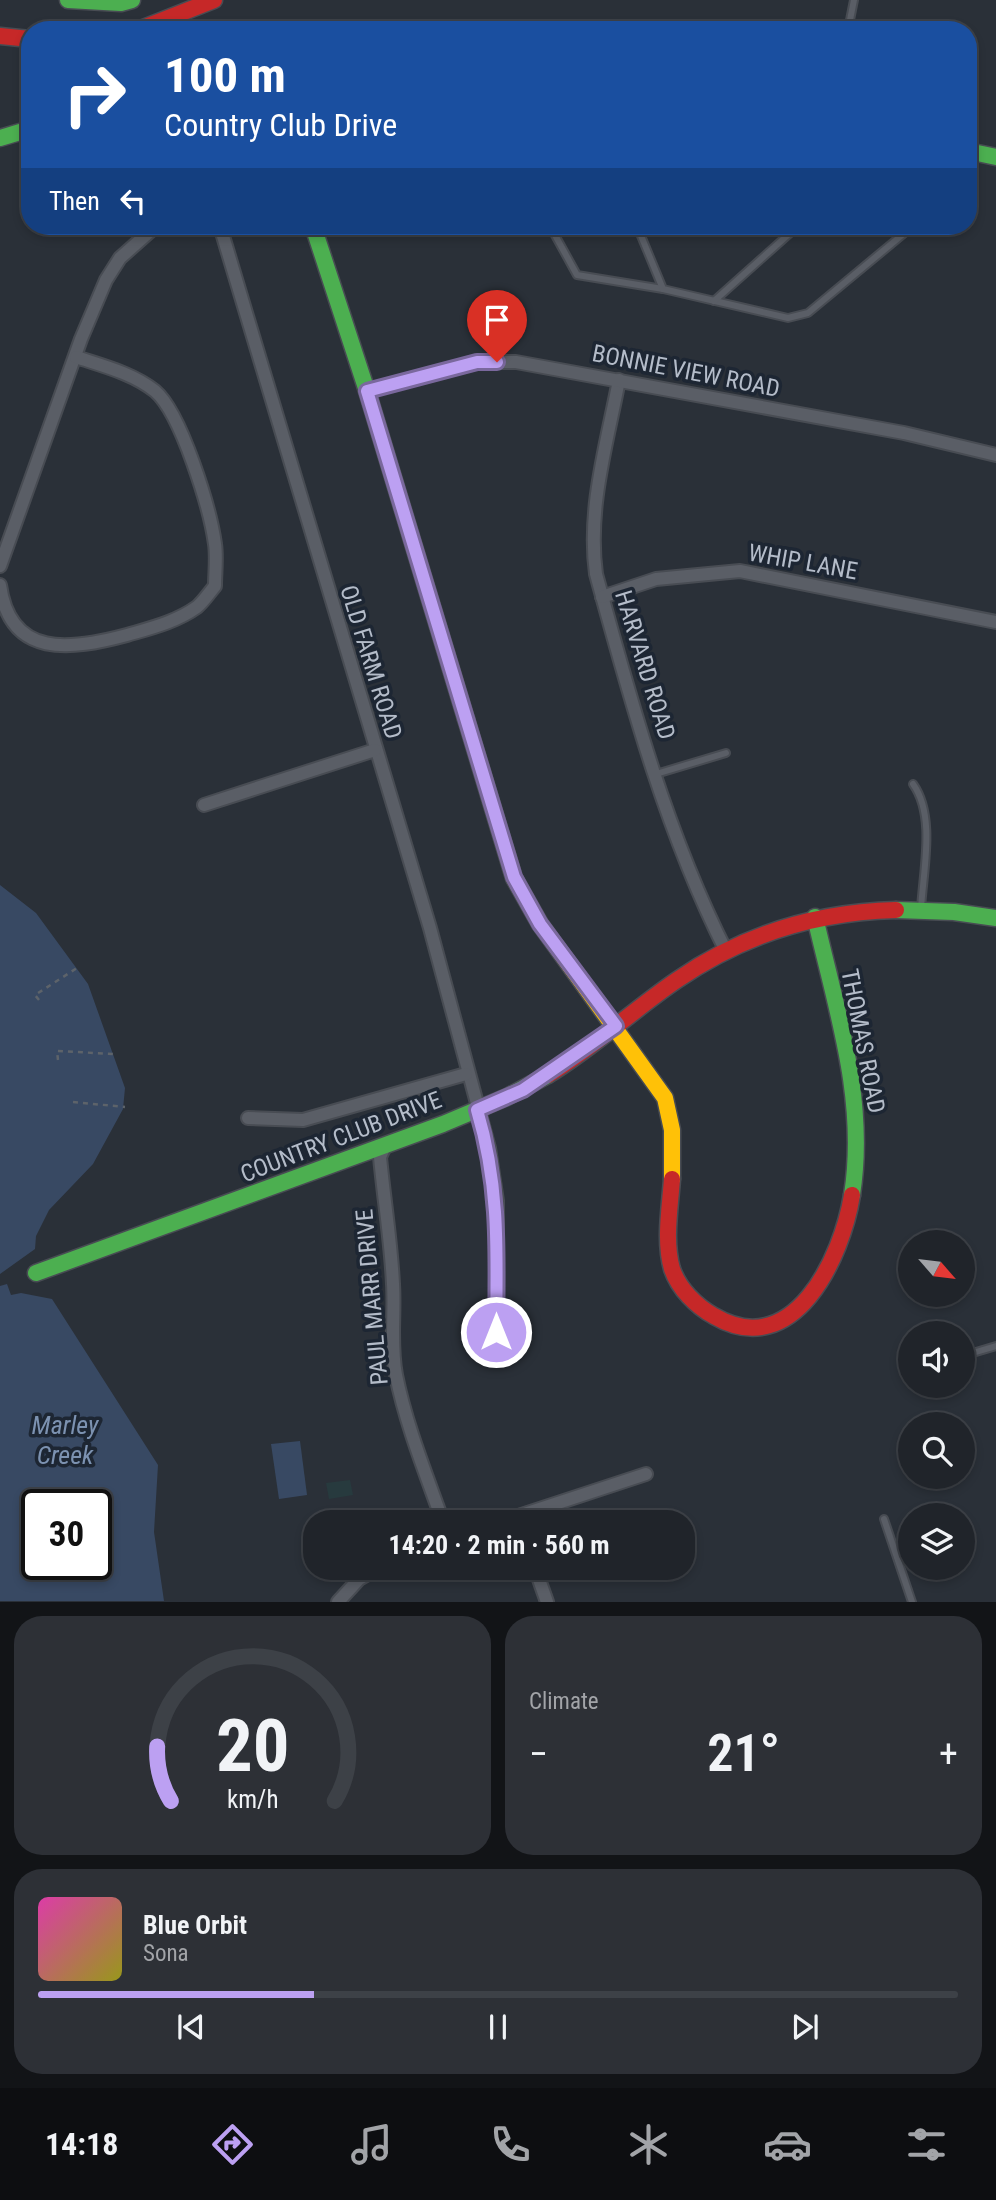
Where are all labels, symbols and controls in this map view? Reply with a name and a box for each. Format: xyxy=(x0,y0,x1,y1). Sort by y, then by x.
text: 100 m xyxy=(164,47,286,104)
icon: right xyxy=(49,49,140,140)
text: Country Club Drive xyxy=(164,106,397,144)
icon: left xyxy=(114,182,152,220)
text: Then xyxy=(49,186,100,216)
pin xyxy=(467,290,527,362)
icon: arrive xyxy=(478,301,516,339)
street label: BONNIE VIEW ROAD xyxy=(590,339,782,403)
street label: WHIP LANE xyxy=(746,539,860,585)
street label: OLD FARM ROAD xyxy=(334,582,408,742)
street label: HARVARD ROAD xyxy=(609,587,681,743)
street label: THOMAS ROAD xyxy=(835,966,891,1116)
street label: COUNTRY CLUB DRIVE xyxy=(237,1086,446,1188)
street label: PAUL MARR DRIVE xyxy=(350,1208,394,1386)
north arrow xyxy=(898,1230,975,1307)
map controls xyxy=(898,1230,975,1580)
position arrow xyxy=(459,1295,533,1369)
button: sound xyxy=(898,1321,975,1398)
water label: Marley Creek xyxy=(32,1410,100,1470)
button: search xyxy=(898,1412,975,1489)
speed limit sign: 30 xyxy=(21,1489,112,1580)
button: layers xyxy=(898,1503,975,1580)
text: 14:20 · 2 min · 560 m xyxy=(389,1530,609,1560)
text: Climate xyxy=(529,1688,599,1715)
text: 20 xyxy=(216,1704,289,1790)
text: 21° xyxy=(707,1723,780,1784)
text: − xyxy=(529,1732,548,1776)
text: + xyxy=(939,1732,958,1776)
text: km/h xyxy=(227,1785,278,1814)
text: Blue Orbit xyxy=(143,1910,247,1940)
text: Sona xyxy=(143,1940,189,1967)
icon: previous xyxy=(172,2008,210,2046)
icon: pause xyxy=(479,2008,517,2046)
icon: next xyxy=(786,2008,824,2046)
icon: directions xyxy=(208,2120,257,2169)
icon: music xyxy=(347,2120,396,2169)
icon: phone xyxy=(486,2120,535,2169)
icon: climate xyxy=(624,2120,673,2169)
icon: car xyxy=(763,2120,812,2169)
icon: filters xyxy=(902,2120,951,2169)
text: 14:18 xyxy=(45,2125,118,2163)

